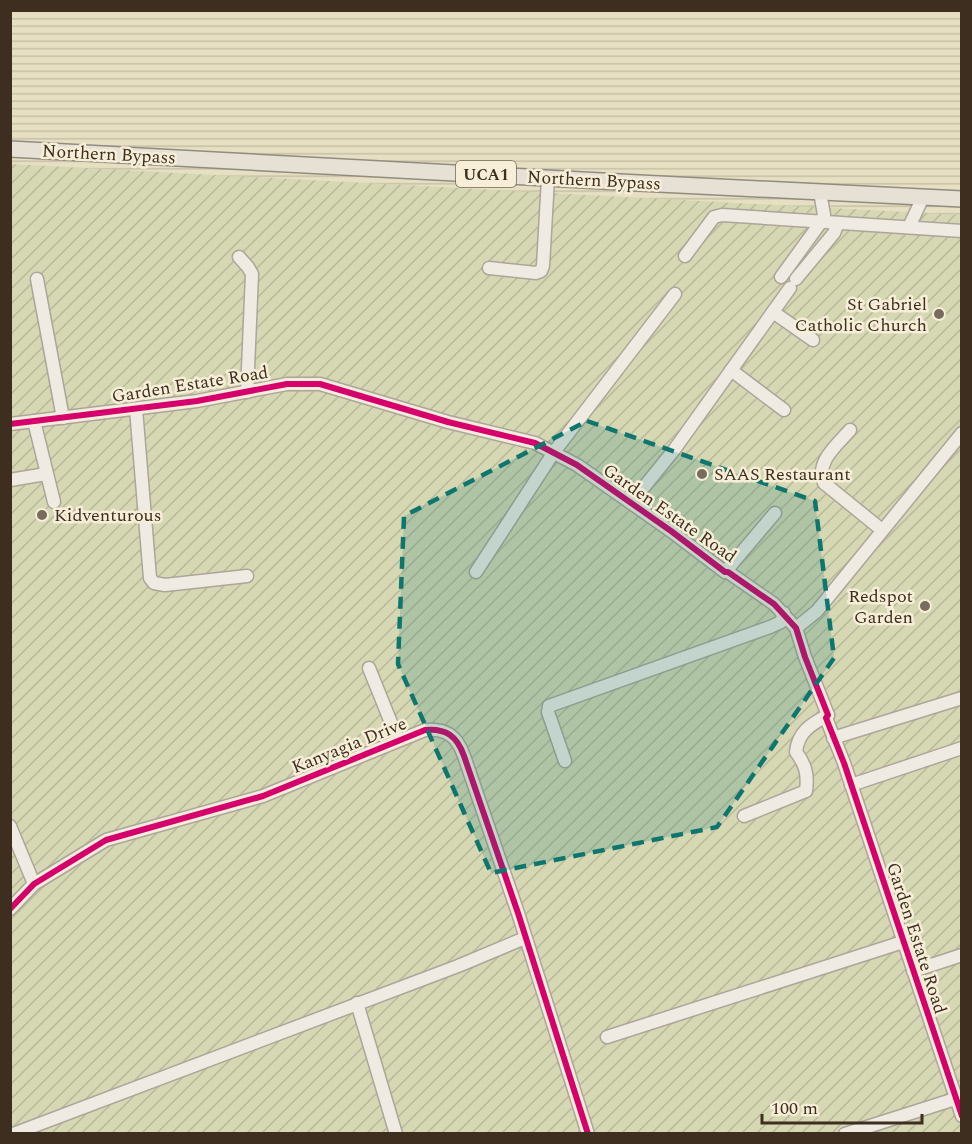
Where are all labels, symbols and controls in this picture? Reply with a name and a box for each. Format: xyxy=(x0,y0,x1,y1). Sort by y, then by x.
street label: Northern Bypass xyxy=(41,138,177,171)
road number: UCA1 xyxy=(456,161,516,187)
street label: Northern Bypass xyxy=(526,164,662,197)
place label: St Gabriel Catholic Church xyxy=(795,291,927,339)
marker: St Gabriel Catholic Church xyxy=(932,307,946,321)
street label: Garden Estate Road xyxy=(110,359,270,410)
street label: Garden Estate Road xyxy=(597,457,742,570)
place label: SAAS Restaurant xyxy=(714,461,851,488)
marker: SAAS Restaurant xyxy=(695,467,709,481)
place label: Kidventurous xyxy=(54,502,162,529)
marker: Kidventurous xyxy=(35,508,49,522)
place label: Redspot Garden xyxy=(848,583,913,631)
marker: Redspot Garden xyxy=(918,599,932,613)
street label: Kanyagia Drive xyxy=(288,710,411,781)
street label: Garden Estate Road xyxy=(879,859,954,1018)
scale bar xyxy=(762,1087,922,1125)
text: 100 m xyxy=(771,1095,818,1122)

